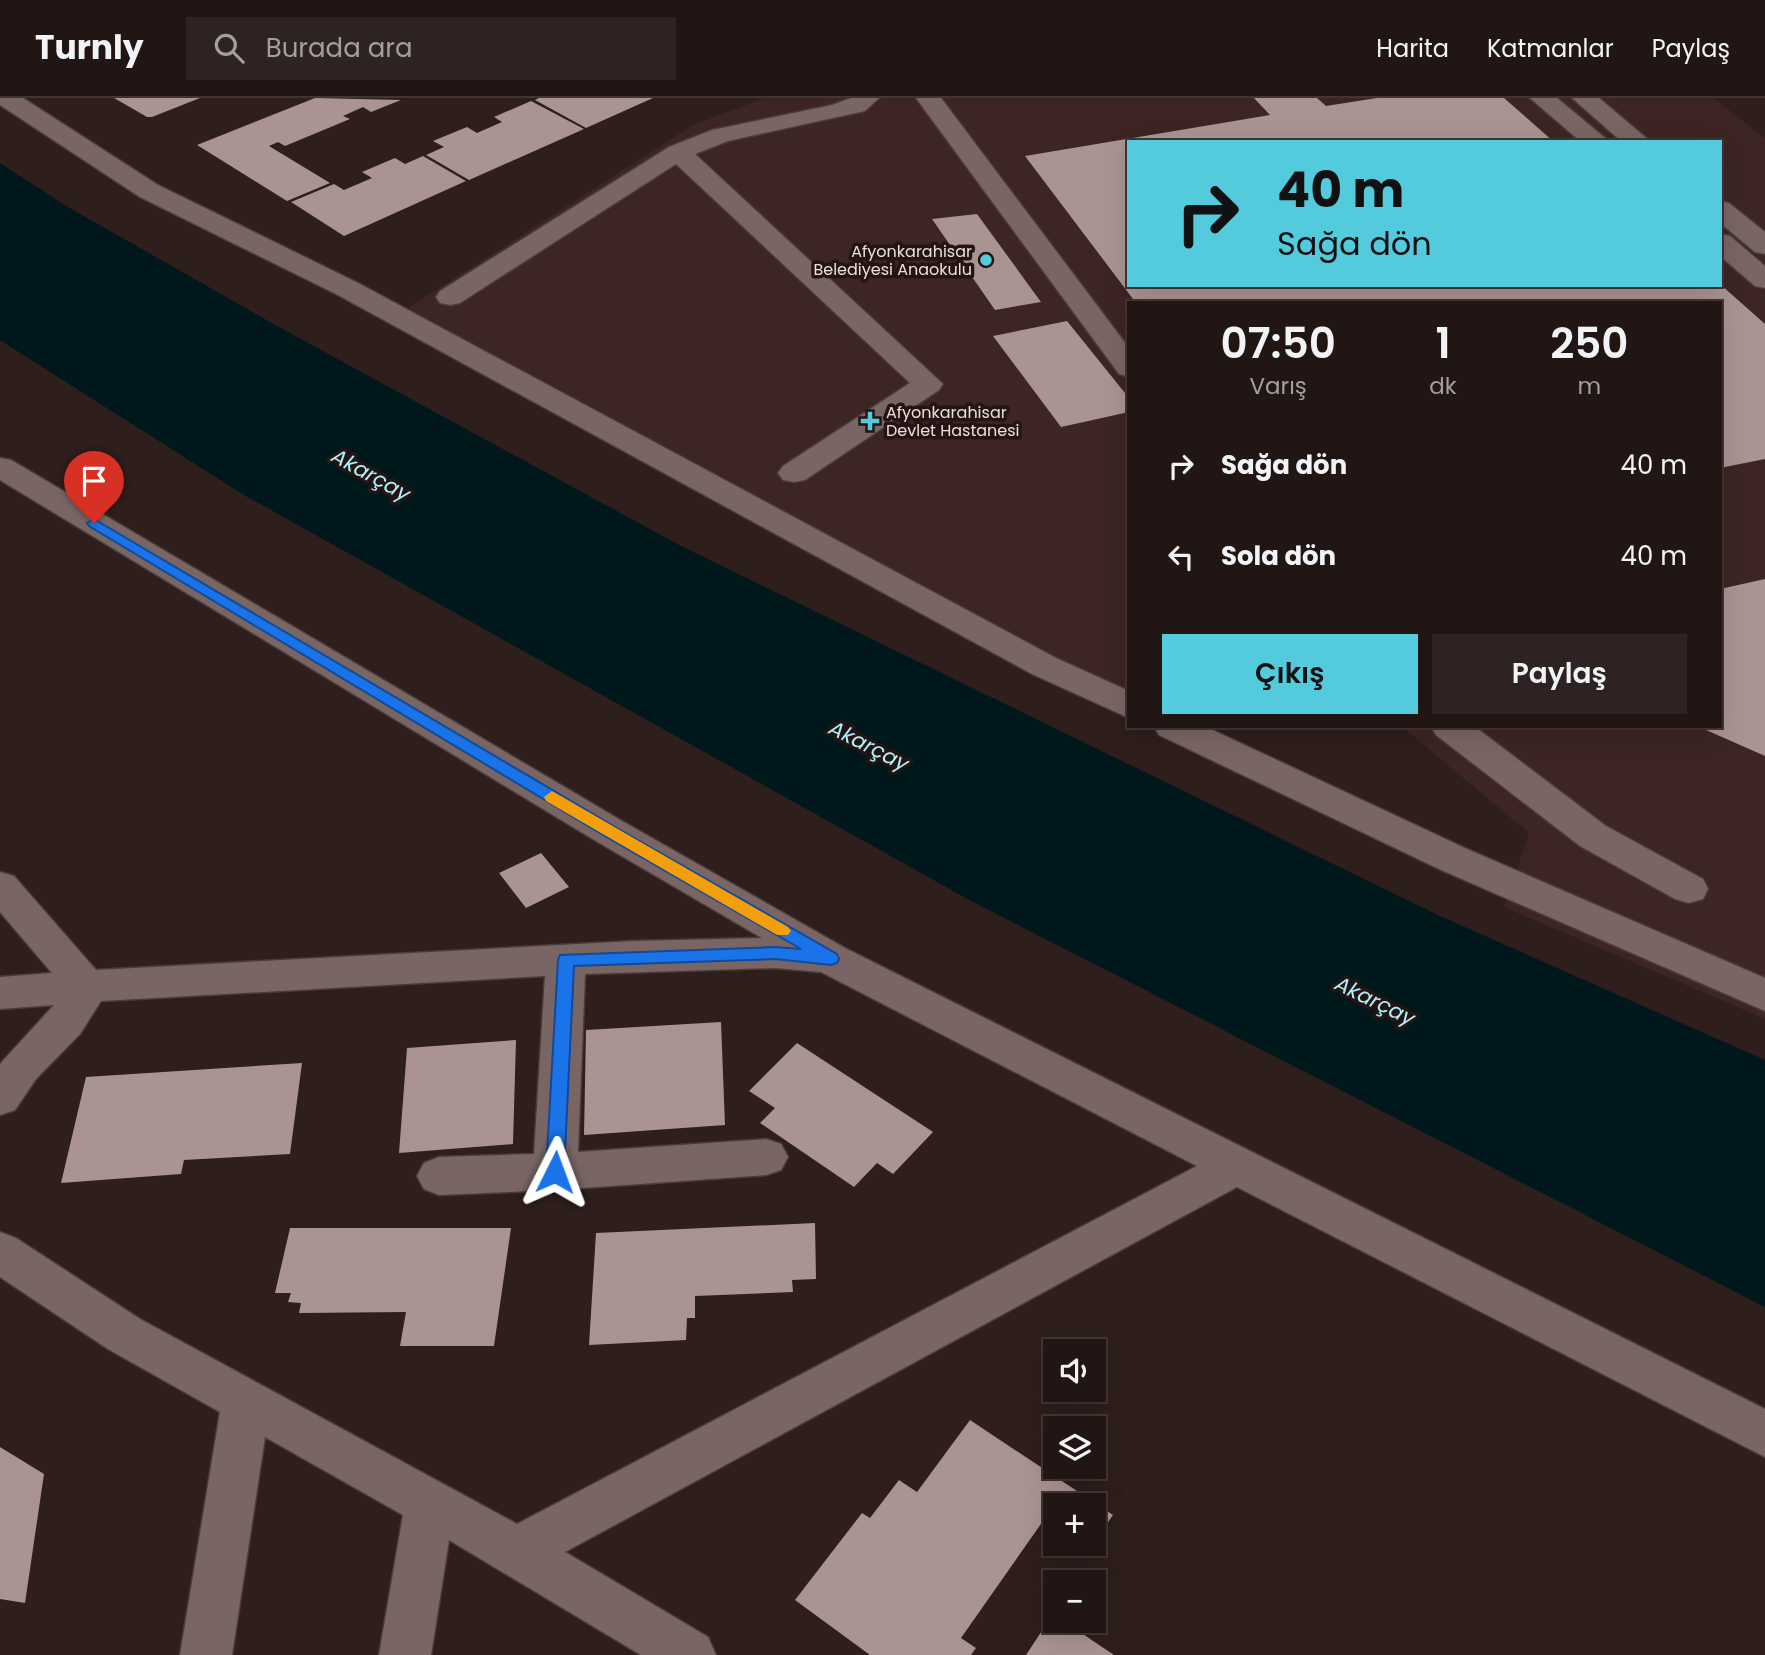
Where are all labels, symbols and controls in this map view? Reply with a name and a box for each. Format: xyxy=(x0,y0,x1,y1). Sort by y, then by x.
search box xyxy=(186,17,676,80)
text: Turnly xyxy=(35,24,144,71)
icon: search xyxy=(210,29,248,67)
text: Burada ara xyxy=(266,30,413,66)
text: Harita xyxy=(1376,32,1449,65)
text: Katmanlar xyxy=(1487,32,1614,65)
text: Paylaş xyxy=(1652,32,1730,65)
text: 40 m xyxy=(1277,156,1404,224)
icon: right xyxy=(1162,168,1253,259)
text: Sağa dön xyxy=(1277,221,1432,266)
place label: Afyonkarahisar Belediyesi Anaokulu xyxy=(813,240,972,281)
marker: Afyonkarahisar Belediyesi Anaokulu xyxy=(978,252,994,268)
text: 07:50 xyxy=(1220,314,1336,373)
text: 1 xyxy=(1435,314,1451,373)
text: 250 xyxy=(1550,314,1628,373)
text: Varış xyxy=(1249,370,1307,402)
text: dk xyxy=(1429,370,1457,402)
text: m xyxy=(1577,370,1601,402)
place label: Afyonkarahisar Devlet Hastanesi xyxy=(886,401,1020,442)
marker: Afyonkarahisar Devlet Hastanesi xyxy=(860,411,880,431)
water label: Akarçay xyxy=(326,441,417,509)
icon: right xyxy=(1162,447,1200,485)
text: Sağa dön xyxy=(1221,447,1347,483)
text: 40 m xyxy=(1621,447,1687,483)
pin xyxy=(64,451,124,523)
icon: arrive xyxy=(75,462,113,500)
icon: left xyxy=(1162,538,1200,576)
text: Sola dön xyxy=(1221,538,1336,574)
text: 40 m xyxy=(1621,538,1687,574)
button: Çıkış xyxy=(1162,634,1418,714)
button: Paylaş xyxy=(1432,634,1687,714)
water label: Akarçay xyxy=(824,713,915,778)
water label: Akarçay xyxy=(1329,968,1421,1033)
position arrow xyxy=(518,1135,592,1209)
map controls xyxy=(1043,1339,1106,1633)
button: sound xyxy=(1043,1339,1106,1402)
button: layers xyxy=(1043,1416,1106,1479)
button: + xyxy=(1043,1493,1106,1556)
button: − xyxy=(1043,1570,1106,1633)

